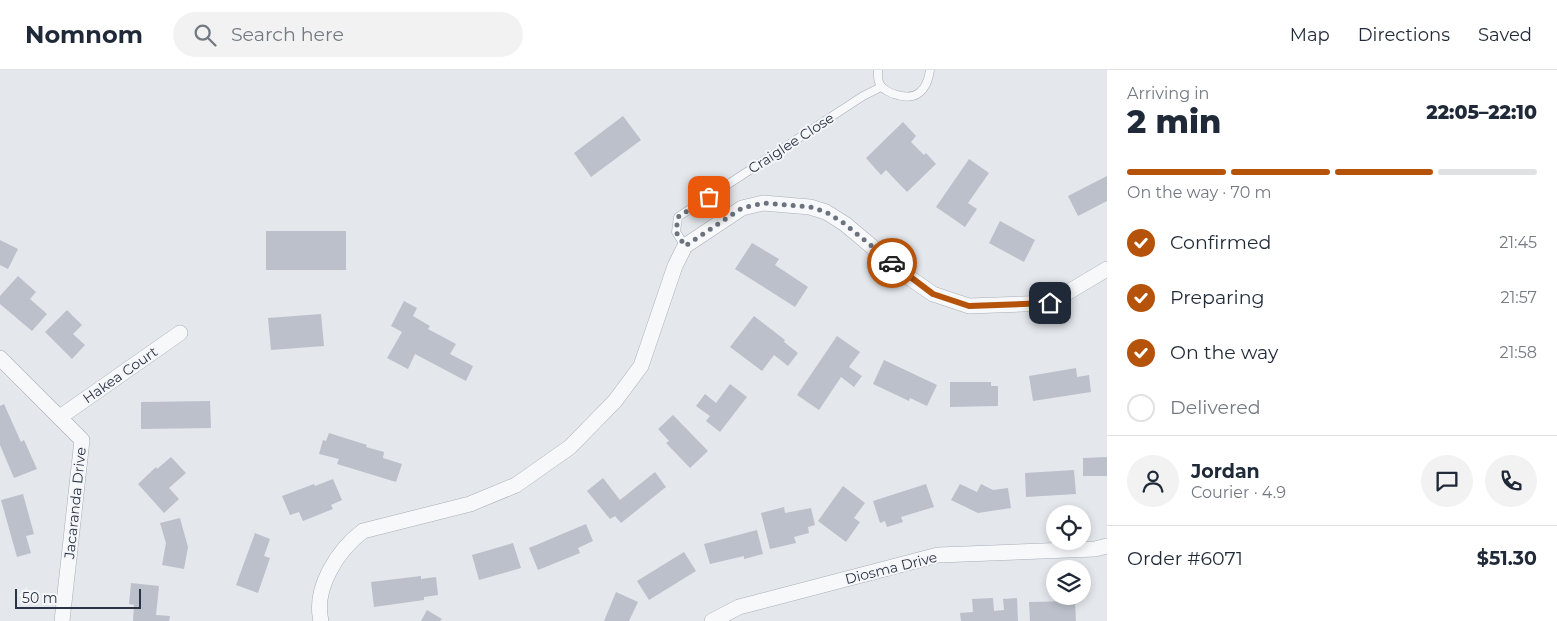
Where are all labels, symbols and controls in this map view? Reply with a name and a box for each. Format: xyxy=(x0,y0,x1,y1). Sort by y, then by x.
search box xyxy=(173,12,523,57)
text: Nomnom xyxy=(25,20,143,49)
icon: search xyxy=(191,21,219,49)
text: Search here xyxy=(231,23,344,46)
text: Map xyxy=(1290,24,1330,46)
text: Directions xyxy=(1358,24,1450,46)
text: Saved xyxy=(1478,24,1532,46)
text: Arriving in xyxy=(1127,84,1209,103)
text: 22:05–22:10 xyxy=(1426,101,1537,124)
text: 2 min xyxy=(1127,102,1221,141)
street label: Craiglee Close xyxy=(745,109,837,177)
pin xyxy=(688,176,730,218)
icon: bag xyxy=(695,183,723,211)
text: On the way · 70 m xyxy=(1127,183,1271,202)
icon: check xyxy=(1127,229,1155,257)
text: Confirmed xyxy=(1170,231,1271,254)
text: 21:45 xyxy=(1499,233,1537,252)
courier xyxy=(867,238,917,288)
icon: car xyxy=(878,249,906,277)
pin xyxy=(1029,282,1071,324)
icon: check xyxy=(1127,284,1155,312)
text: Preparing xyxy=(1170,286,1265,309)
text: 21:57 xyxy=(1500,288,1537,307)
icon: home xyxy=(1036,289,1064,317)
icon: check xyxy=(1127,339,1155,367)
text: On the way xyxy=(1170,341,1278,364)
street label: Hakea Court xyxy=(79,342,161,407)
text: 21:58 xyxy=(1499,343,1537,362)
text: Delivered xyxy=(1170,396,1261,419)
street label: Jacaranda Drive xyxy=(60,446,90,561)
button: person xyxy=(1127,455,1179,507)
button: chat xyxy=(1421,455,1473,507)
button: phone xyxy=(1485,455,1537,507)
text: Jordan xyxy=(1191,460,1260,483)
text: Courier · 4.9 xyxy=(1191,483,1286,502)
map controls xyxy=(1046,505,1091,605)
button: locate xyxy=(1046,505,1091,550)
text: Order #6071 xyxy=(1127,547,1243,570)
text: $51.30 xyxy=(1477,547,1537,570)
street label: Diosma Drive xyxy=(843,548,939,588)
button: layers xyxy=(1046,560,1091,605)
scale bar xyxy=(15,586,141,609)
text: 50 m xyxy=(22,589,58,607)

